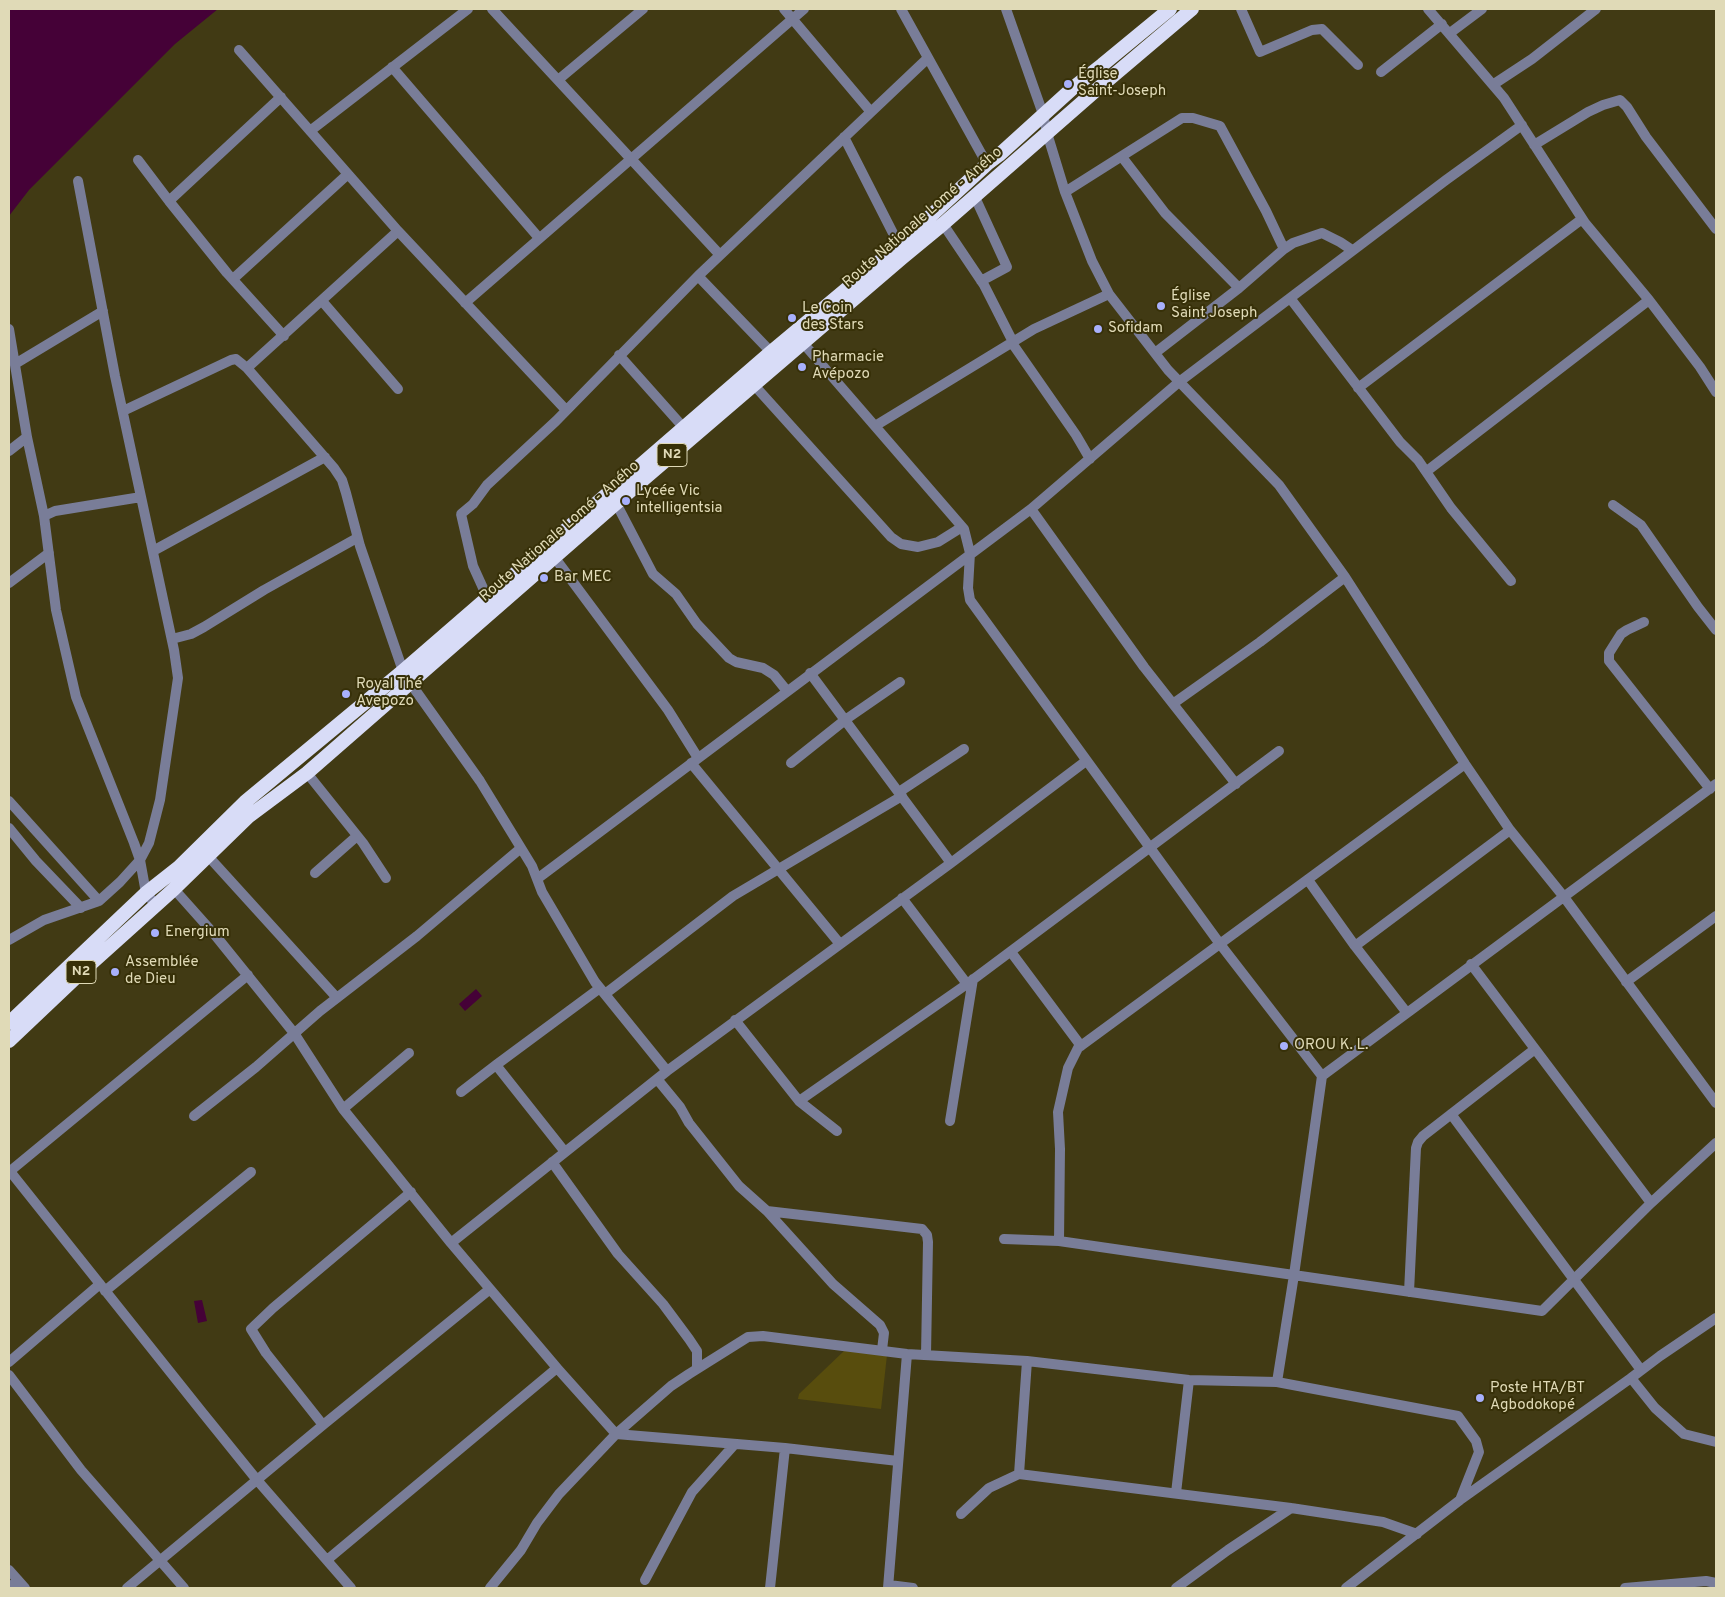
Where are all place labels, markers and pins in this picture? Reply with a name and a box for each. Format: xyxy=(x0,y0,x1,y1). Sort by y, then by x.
place label: Église Saint-Joseph xyxy=(1078,66,1166,101)
marker: Église Saint-Joseph xyxy=(1062,78,1074,90)
place label: Église Saint Joseph xyxy=(1171,288,1258,323)
place label: Le Coin des Stars xyxy=(802,300,864,335)
marker: Église Saint Joseph xyxy=(1155,300,1167,312)
marker: Le Coin des Stars xyxy=(786,312,798,324)
place label: Sofidam xyxy=(1108,320,1163,338)
marker: Sofidam xyxy=(1092,323,1104,335)
place label: Pharmacie Avépozo xyxy=(812,349,884,384)
marker: Pharmacie Avépozo xyxy=(796,361,808,373)
place label: Lycée Vic intelligentsia xyxy=(636,483,722,518)
marker: Lycée Vic intelligentsia xyxy=(620,495,632,507)
place label: Bar MEC xyxy=(554,569,612,587)
marker: Bar MEC xyxy=(538,572,550,584)
place label: Royal Thé Avepozo xyxy=(356,676,422,711)
marker: Royal Thé Avepozo xyxy=(340,688,352,700)
place label: Energium xyxy=(165,924,230,942)
marker: Energium xyxy=(149,927,161,939)
place label: Assemblée de Dieu xyxy=(125,954,198,989)
marker: Assemblée de Dieu xyxy=(109,966,121,978)
place label: OROU K. L. xyxy=(1294,1037,1368,1055)
marker: OROU K. L. xyxy=(1278,1040,1290,1052)
place label: Poste HTA/BT Agbodokopé xyxy=(1490,1380,1585,1415)
marker: Poste HTA/BT Agbodokopé xyxy=(1474,1392,1486,1404)

